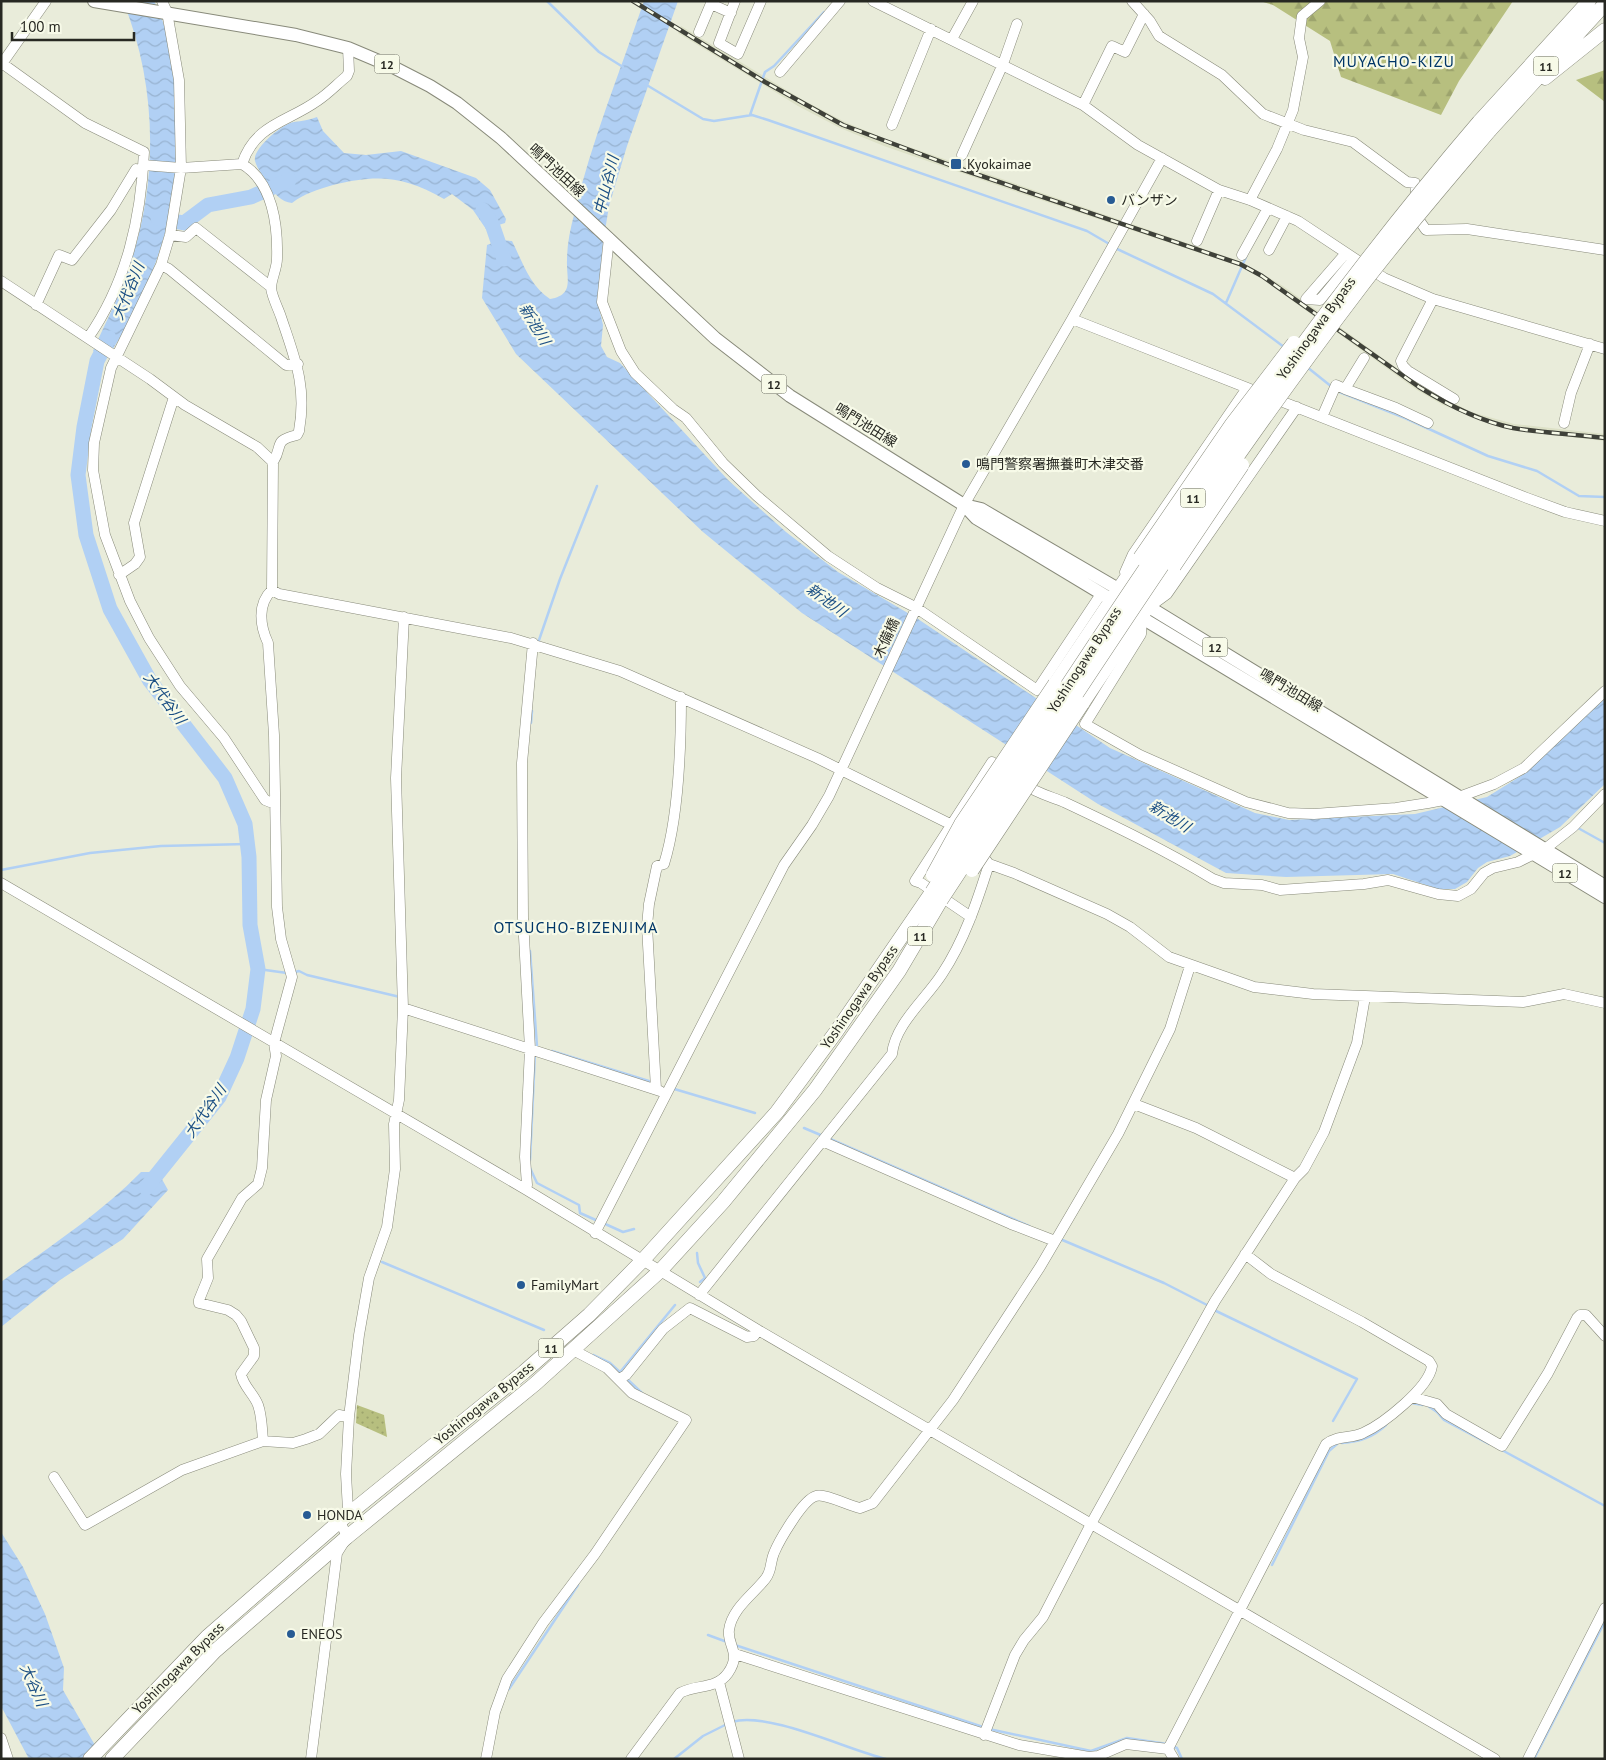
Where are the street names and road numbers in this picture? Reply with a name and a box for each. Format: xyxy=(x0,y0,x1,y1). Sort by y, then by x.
road number: 12 xyxy=(374,54,400,74)
road number: 11 xyxy=(1534,56,1558,76)
street label: 鳴門池田線 xyxy=(525,140,589,200)
street label: Yoshinogawa Bypass xyxy=(1273,273,1359,383)
road number: 12 xyxy=(762,374,786,394)
street label: 鳴門池田線 xyxy=(832,399,900,451)
road number: 11 xyxy=(1180,488,1206,508)
street label: Yoshinogawa Bypass xyxy=(1043,603,1125,716)
street label: 木備橋 xyxy=(869,615,903,661)
road number: 12 xyxy=(1202,638,1228,656)
street label: 鳴門池田線 xyxy=(1256,664,1326,716)
road number: 12 xyxy=(1552,864,1578,882)
road number: 11 xyxy=(908,926,932,946)
street label: Yoshinogawa Bypass xyxy=(816,941,902,1053)
road number: 11 xyxy=(538,1339,564,1358)
street label: Yoshinogawa Bypass xyxy=(431,1357,538,1449)
street label: Yoshinogawa Bypass xyxy=(128,1618,228,1718)

